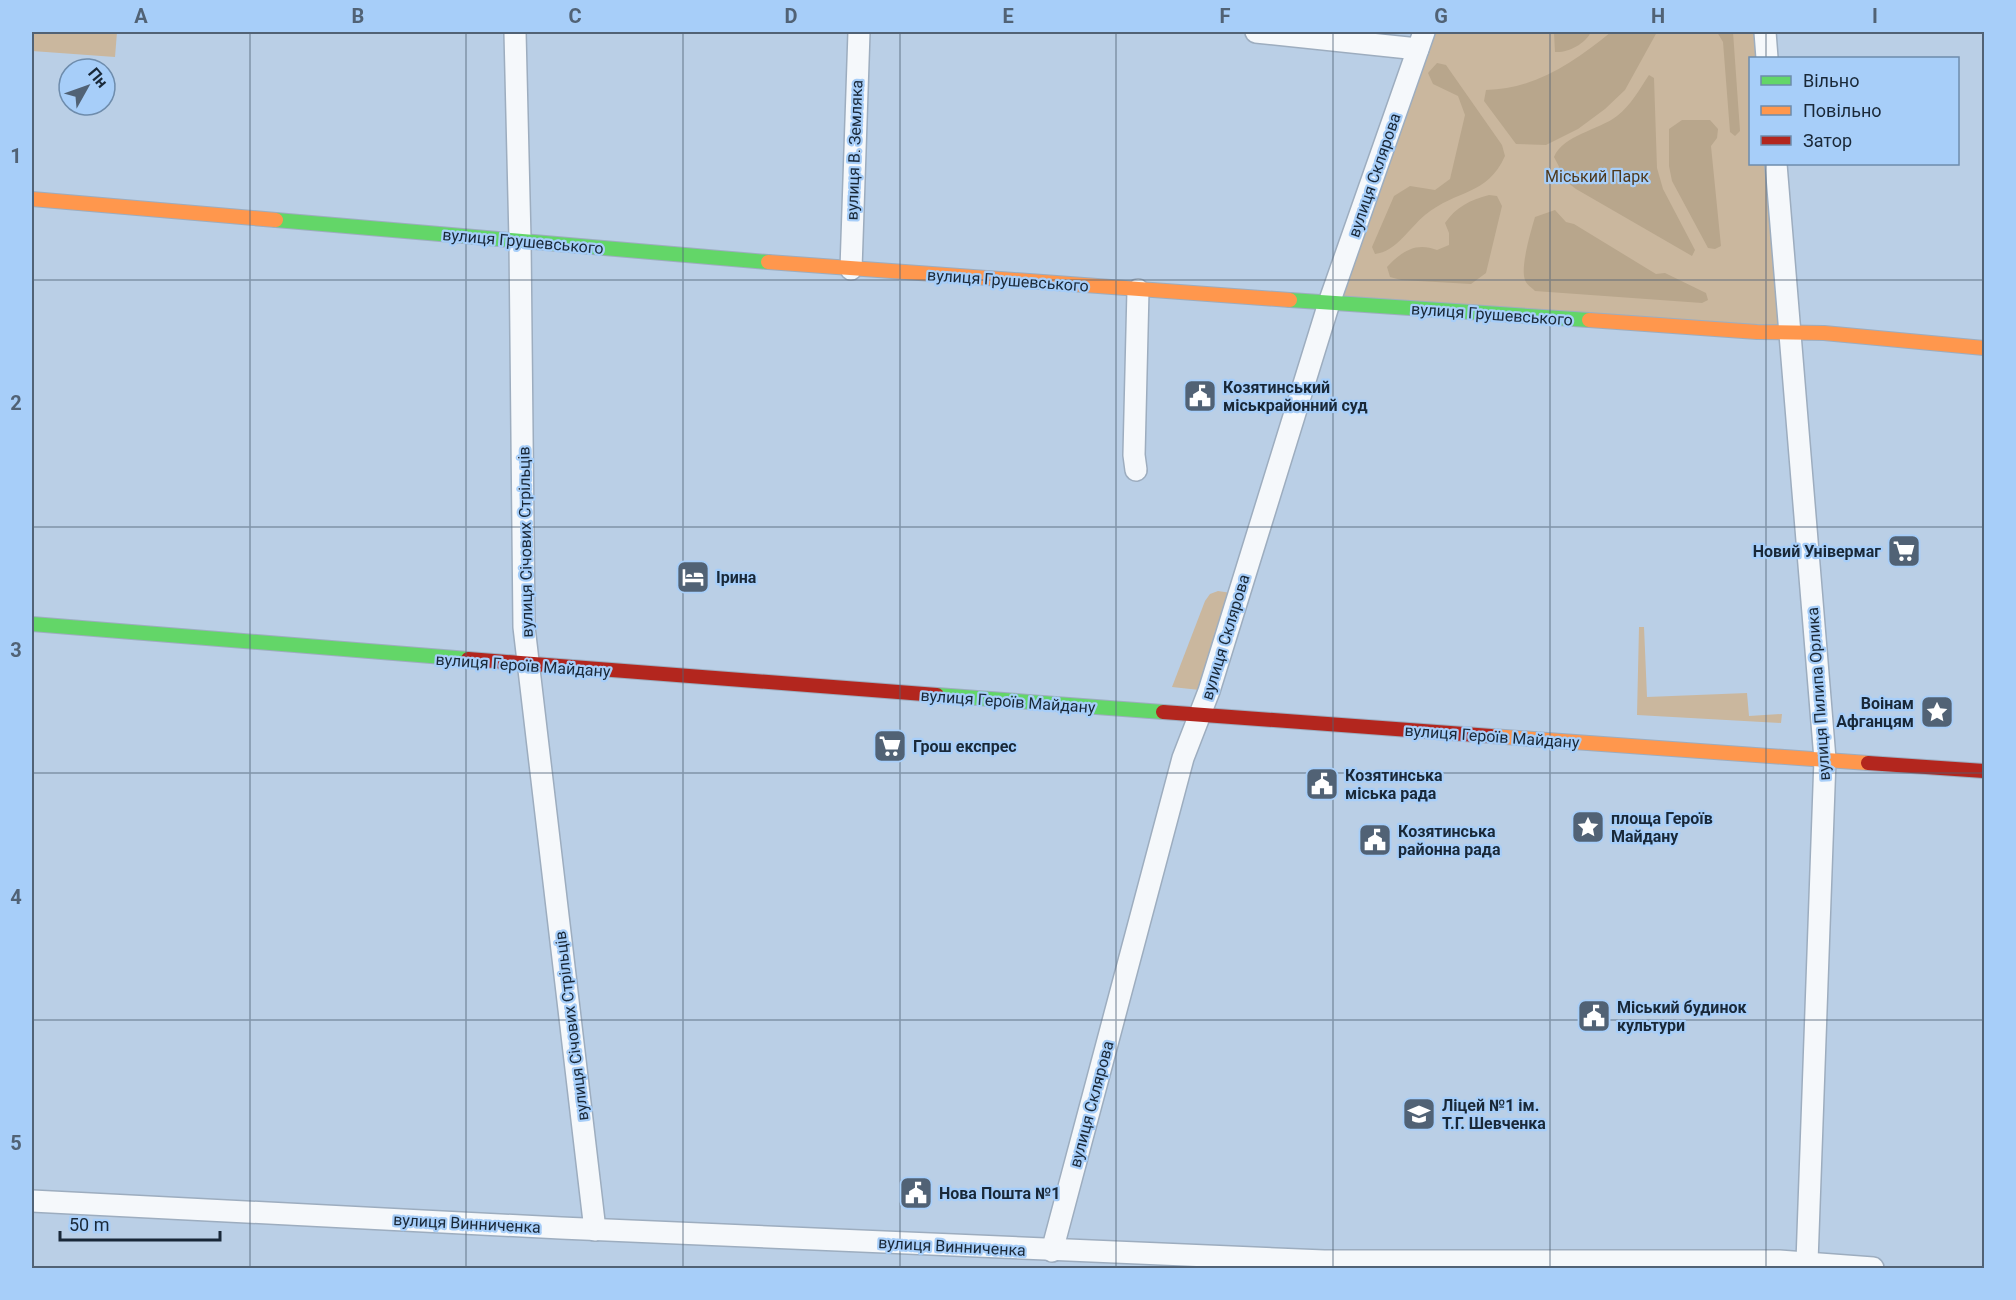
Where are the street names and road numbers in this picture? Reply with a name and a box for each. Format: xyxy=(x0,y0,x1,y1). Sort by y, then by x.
street label: вулиця В. Земляка xyxy=(843,79,866,221)
street label: вулиця Склярова xyxy=(1344,111,1405,240)
street label: вулиця Грушевського xyxy=(442,225,604,258)
street label: вулиця Грушевського xyxy=(927,265,1089,296)
street label: вулиця Грушевського xyxy=(1411,299,1573,330)
street label: вулиця Січових Стрільців xyxy=(514,446,537,638)
street label: вулиця Склярова xyxy=(1197,572,1254,702)
street label: вулиця Пилипа Орлика xyxy=(1803,607,1834,781)
street label: вулиця Героїв Майдану xyxy=(435,650,611,681)
street label: вулиця Героїв Майдану xyxy=(920,686,1096,717)
street label: вулиця Героїв Майдану xyxy=(1404,721,1580,752)
street label: вулиця Січових Стрільців xyxy=(550,930,593,1122)
street label: вулиця Склярова xyxy=(1065,1039,1118,1169)
street label: вулиця Винниченка xyxy=(393,1210,541,1237)
street label: вулиця Винниченка xyxy=(878,1233,1026,1260)

